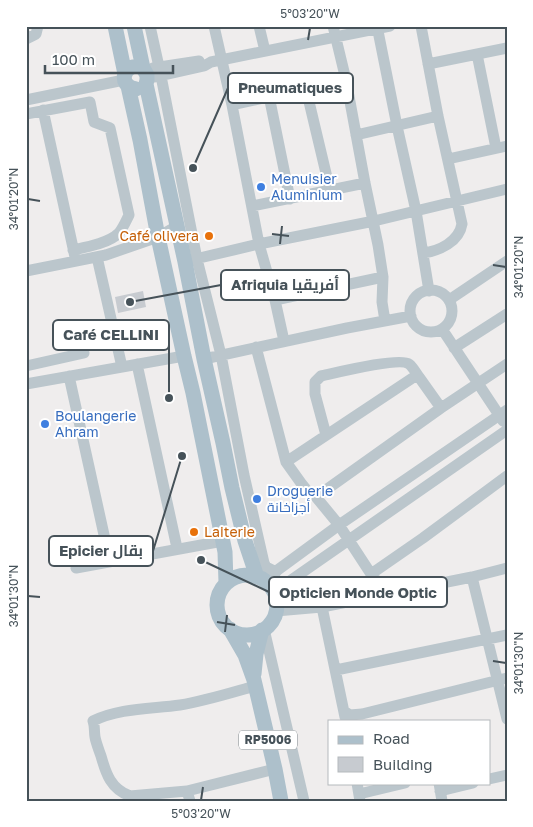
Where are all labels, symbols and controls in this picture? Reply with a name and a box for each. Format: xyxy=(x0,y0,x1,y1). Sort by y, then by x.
text: 5°03'20"W xyxy=(280,6,340,21)
scale bar xyxy=(45,42,172,74)
text: 100 m xyxy=(52,50,95,68)
callout: Pneumatiques xyxy=(228,73,353,103)
text: Pneumatiques xyxy=(238,78,342,96)
text: 34°01'20"N xyxy=(6,168,21,230)
place label: Menuisier Aluminium xyxy=(271,170,342,203)
marker: Menuisier Aluminium xyxy=(255,181,267,193)
place label: Café olivera xyxy=(119,227,199,244)
marker: Café olivera xyxy=(203,230,215,242)
text: 34°01'20"N xyxy=(511,236,526,298)
callout: Afriquia أفريقيا xyxy=(221,270,349,300)
text: Afriquia أفريقيا xyxy=(231,275,339,294)
callout: Café CELLINI xyxy=(53,320,169,350)
text: Café CELLINI xyxy=(63,325,159,343)
place label: Boulangerie Ahram xyxy=(55,407,136,440)
marker: Boulangerie Ahram xyxy=(39,418,51,430)
place label: Droguerie أجزاخانة xyxy=(267,482,333,515)
marker: Droguerie أجزاخانة xyxy=(251,493,263,505)
place label: Laiterie xyxy=(204,523,255,540)
marker: Laiterie xyxy=(188,526,200,538)
callout: Epicier بقال xyxy=(49,536,153,566)
text: Epicier بقال xyxy=(59,541,143,559)
text: 34°01'30"N xyxy=(6,565,21,627)
callout: Opticien Monde Optic xyxy=(269,577,447,607)
text: Opticien Monde Optic xyxy=(279,583,437,601)
text: 34°01'30"N xyxy=(511,632,526,694)
legend xyxy=(328,720,490,784)
text: Road xyxy=(373,729,410,747)
road number: RP5006 xyxy=(239,730,297,750)
text: Building xyxy=(373,755,433,773)
text: 5°03'20"W xyxy=(171,806,231,821)

